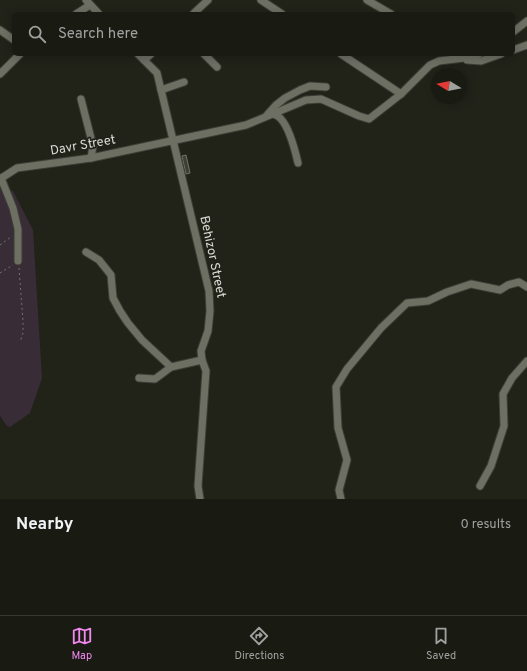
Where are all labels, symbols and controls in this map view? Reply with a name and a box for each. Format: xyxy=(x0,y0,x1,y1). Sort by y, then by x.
search box xyxy=(12,12,515,56)
icon: search xyxy=(26,23,48,45)
text: Search here xyxy=(58,25,138,44)
north arrow xyxy=(431,68,467,104)
street label: Davr Street xyxy=(49,132,117,160)
street label: Behizor Street xyxy=(195,214,229,300)
text: Nearby xyxy=(16,514,73,536)
text: 0 results xyxy=(460,517,511,533)
tab: Map xyxy=(71,625,93,663)
tab: Directions xyxy=(234,625,284,663)
tab: Saved xyxy=(426,625,456,663)

